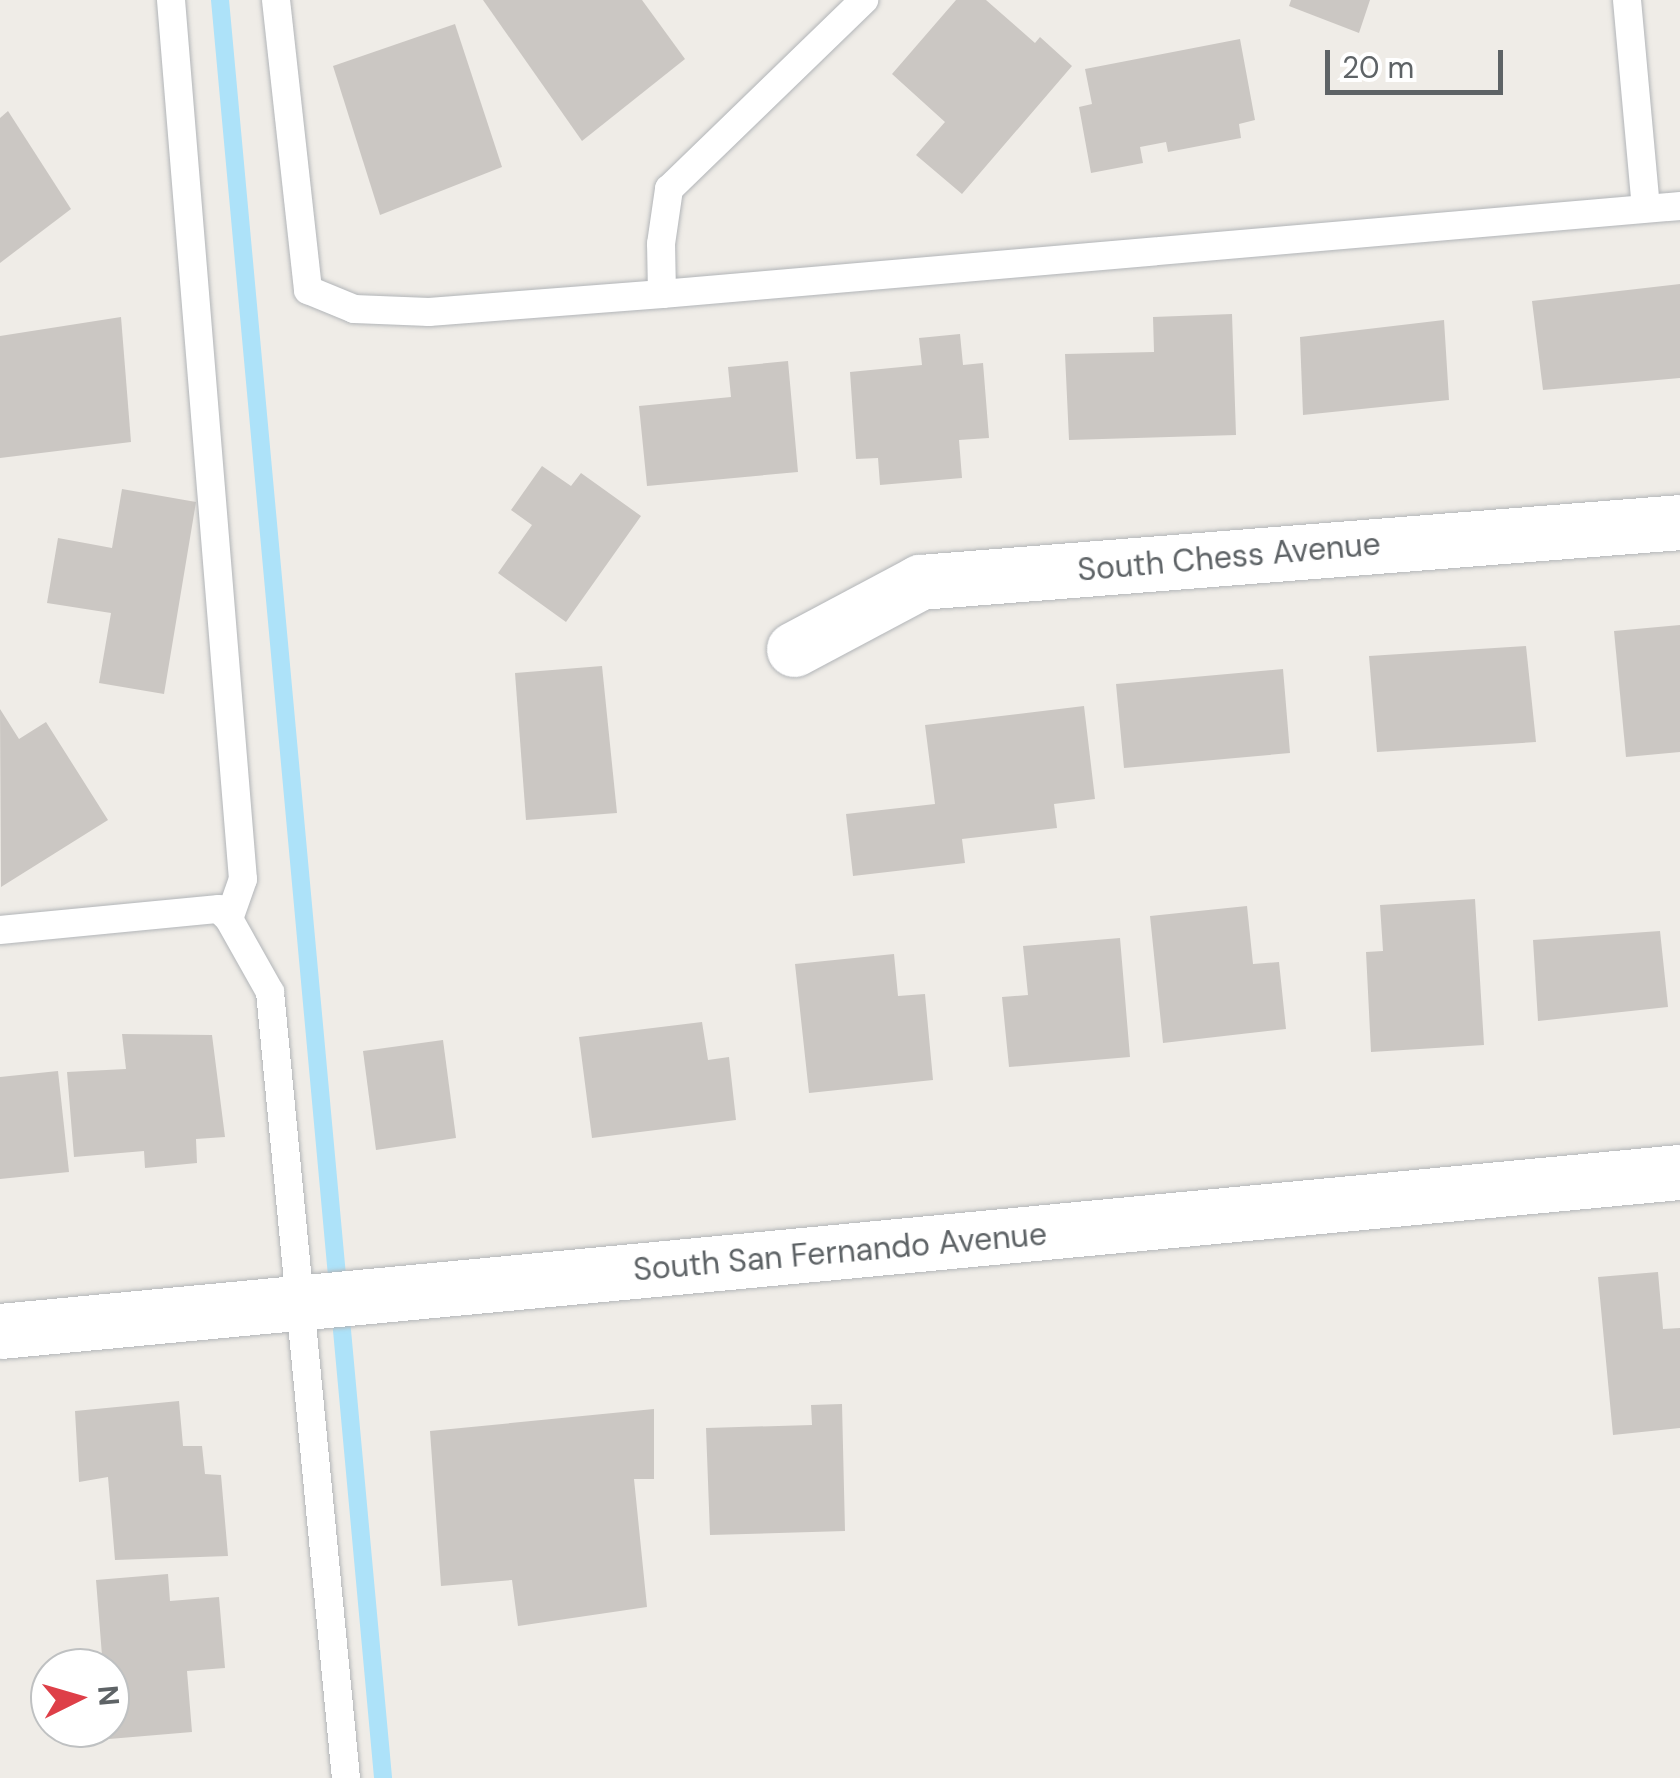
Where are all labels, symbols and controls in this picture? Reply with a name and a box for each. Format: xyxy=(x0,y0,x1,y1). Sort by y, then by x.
scale bar xyxy=(1330,30,1508,92)
text: 20 m xyxy=(1342,48,1414,87)
street label: South Chess Avenue xyxy=(1076,525,1382,589)
street label: South San Fernando Avenue xyxy=(632,1215,1048,1289)
north arrow xyxy=(30,1648,130,1748)
text: N xyxy=(89,1684,128,1707)

